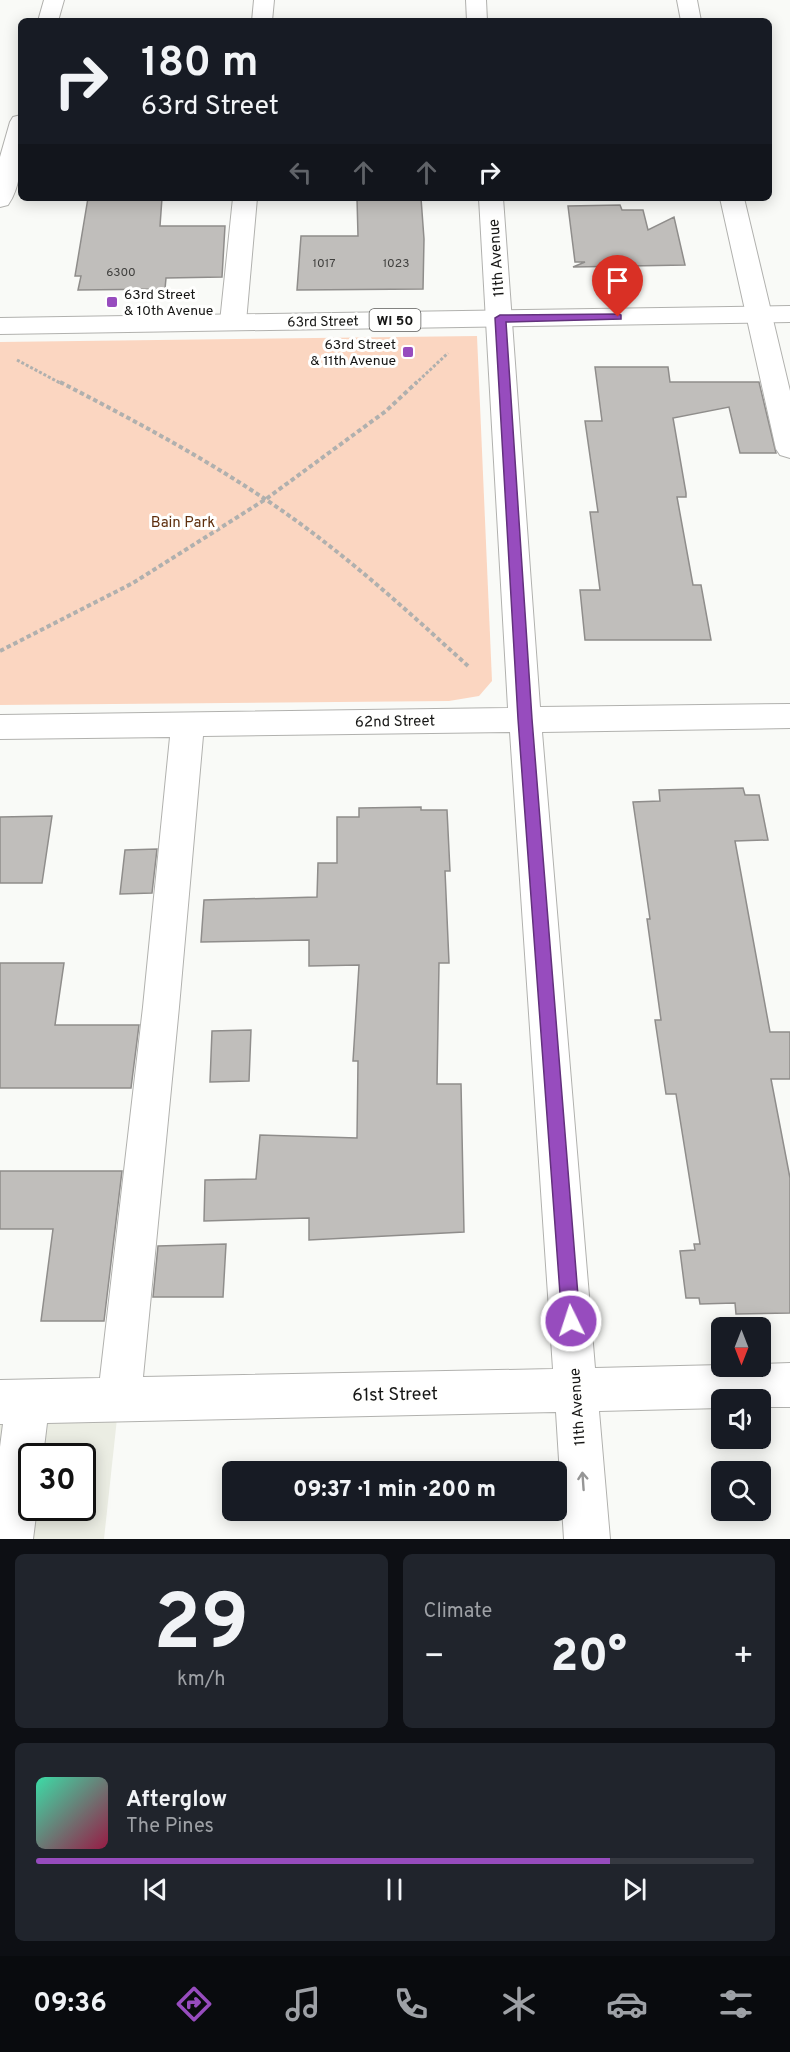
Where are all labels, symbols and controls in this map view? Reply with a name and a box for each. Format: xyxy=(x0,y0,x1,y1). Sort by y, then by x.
text: 180 m xyxy=(141,38,258,91)
icon: right xyxy=(42,42,120,120)
text: 63rd Street xyxy=(141,90,279,124)
icon: left xyxy=(284,156,317,189)
icon: ahead xyxy=(347,156,380,189)
icon: ahead xyxy=(410,156,443,189)
icon: right xyxy=(473,156,506,189)
street label: 11th Avenue xyxy=(485,218,510,298)
pin xyxy=(592,255,643,317)
house number: 1017 xyxy=(313,256,335,272)
house number: 1023 xyxy=(383,256,409,272)
icon: arrive xyxy=(601,264,634,297)
house number: 6300 xyxy=(106,265,136,281)
place label: 63rd Street & 10th Avenue xyxy=(124,287,213,320)
marker: 63rd Street & 10th Avenue xyxy=(105,295,119,309)
road number: WI 50 xyxy=(370,309,420,331)
street label: 63rd Street xyxy=(287,313,359,332)
place label: 63rd Street & 11th Avenue xyxy=(310,337,396,370)
marker: 63rd Street & 11th Avenue xyxy=(401,345,415,359)
park label: Bain Park xyxy=(151,514,215,533)
street label: 62nd Street xyxy=(355,712,435,733)
position arrow xyxy=(539,1289,603,1353)
north arrow xyxy=(711,1317,771,1377)
map controls xyxy=(711,1317,771,1521)
street label: 11th Avenue xyxy=(566,1367,591,1447)
street label: 61st Street xyxy=(352,1383,438,1408)
button: sound xyxy=(711,1389,771,1449)
speed limit sign: 30 xyxy=(18,1443,96,1521)
button: search xyxy=(711,1461,771,1521)
one-way arrow xyxy=(577,1471,588,1491)
text: 09:37 · 1 min · 200 m xyxy=(293,1477,496,1504)
text: 29 xyxy=(153,1578,249,1677)
text: Climate xyxy=(424,1599,492,1625)
text: 20° xyxy=(551,1630,627,1687)
text: − xyxy=(424,1637,445,1679)
text: + xyxy=(733,1637,754,1679)
text: km/h xyxy=(177,1667,226,1693)
text: Afterglow xyxy=(126,1787,227,1814)
text: The Pines xyxy=(126,1814,214,1840)
icon: previous xyxy=(139,1873,172,1906)
icon: pause xyxy=(378,1873,411,1906)
icon: next xyxy=(618,1873,651,1906)
icon: directions xyxy=(173,1983,215,2025)
icon: music xyxy=(282,1983,324,2025)
icon: phone xyxy=(390,1983,432,2025)
icon: climate xyxy=(498,1983,540,2025)
icon: car xyxy=(606,1983,648,2025)
icon: filters xyxy=(715,1983,757,2025)
text: 09:36 xyxy=(33,1987,107,2021)

